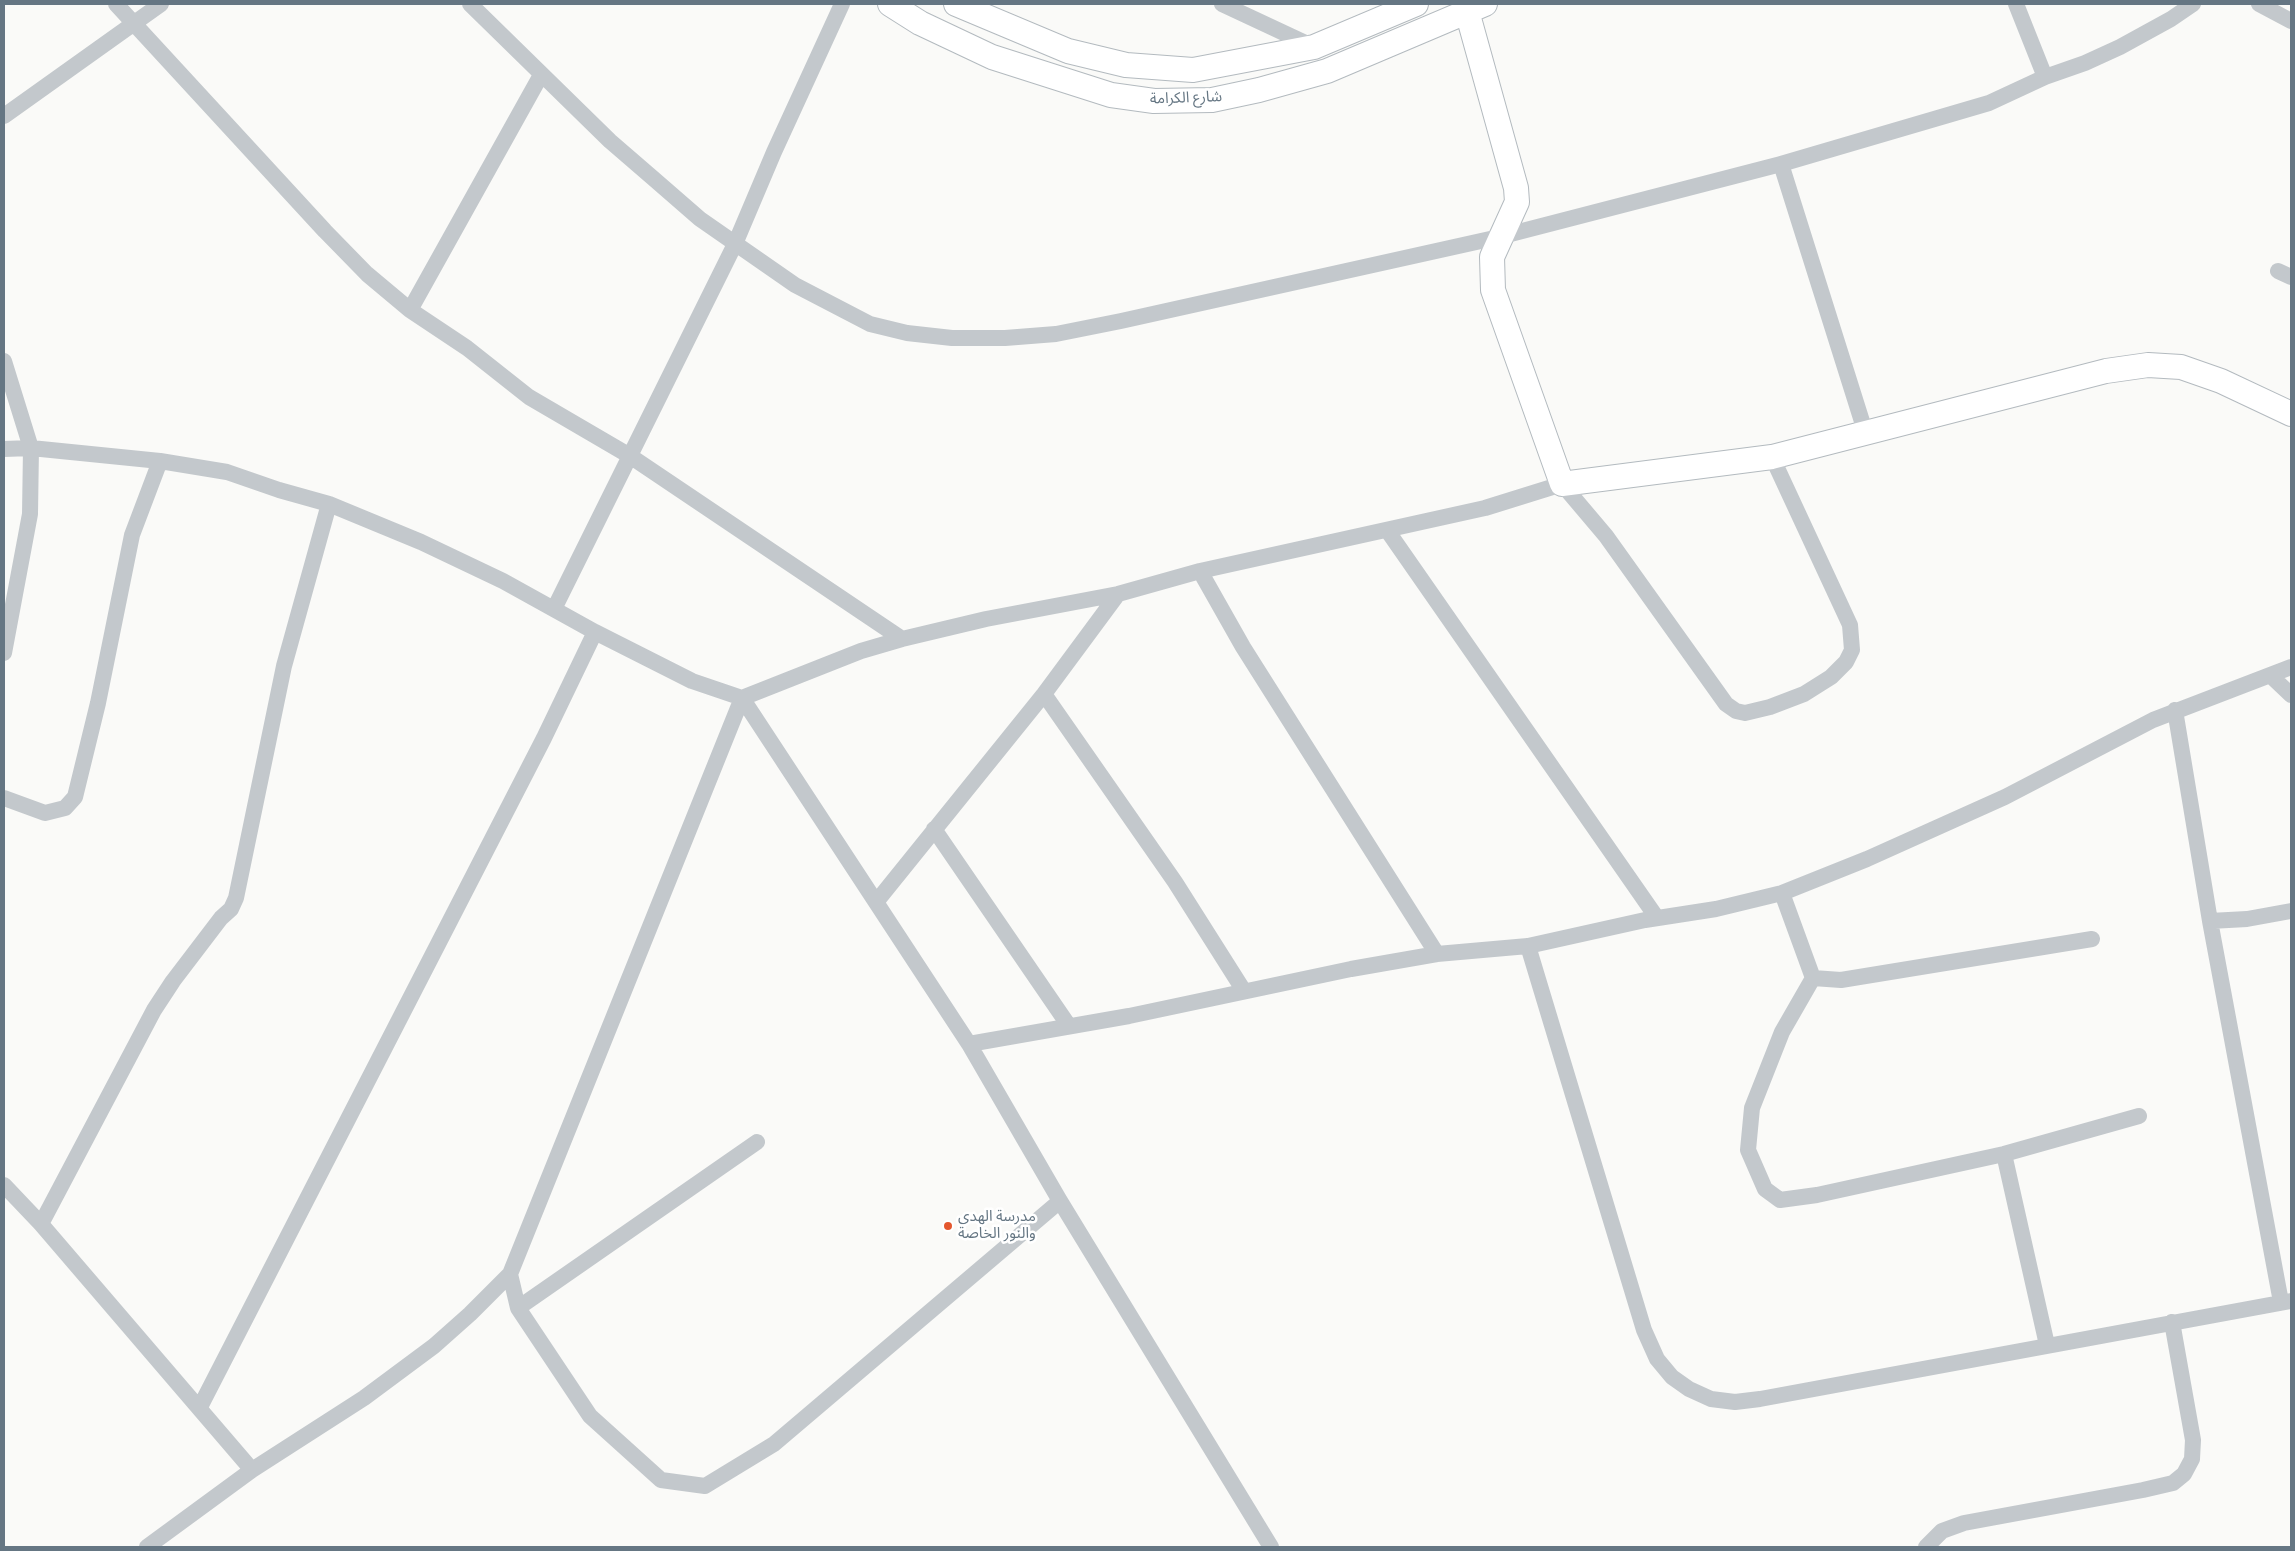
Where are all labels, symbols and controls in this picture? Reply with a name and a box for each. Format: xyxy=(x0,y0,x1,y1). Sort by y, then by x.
street label: شارع الكرامة xyxy=(1150,88,1222,108)
place label: مدرسة الهدى والنور الخاصة xyxy=(958,1208,1036,1243)
marker: مدرسة الهدى والنور الخاصة xyxy=(942,1220,954,1232)

